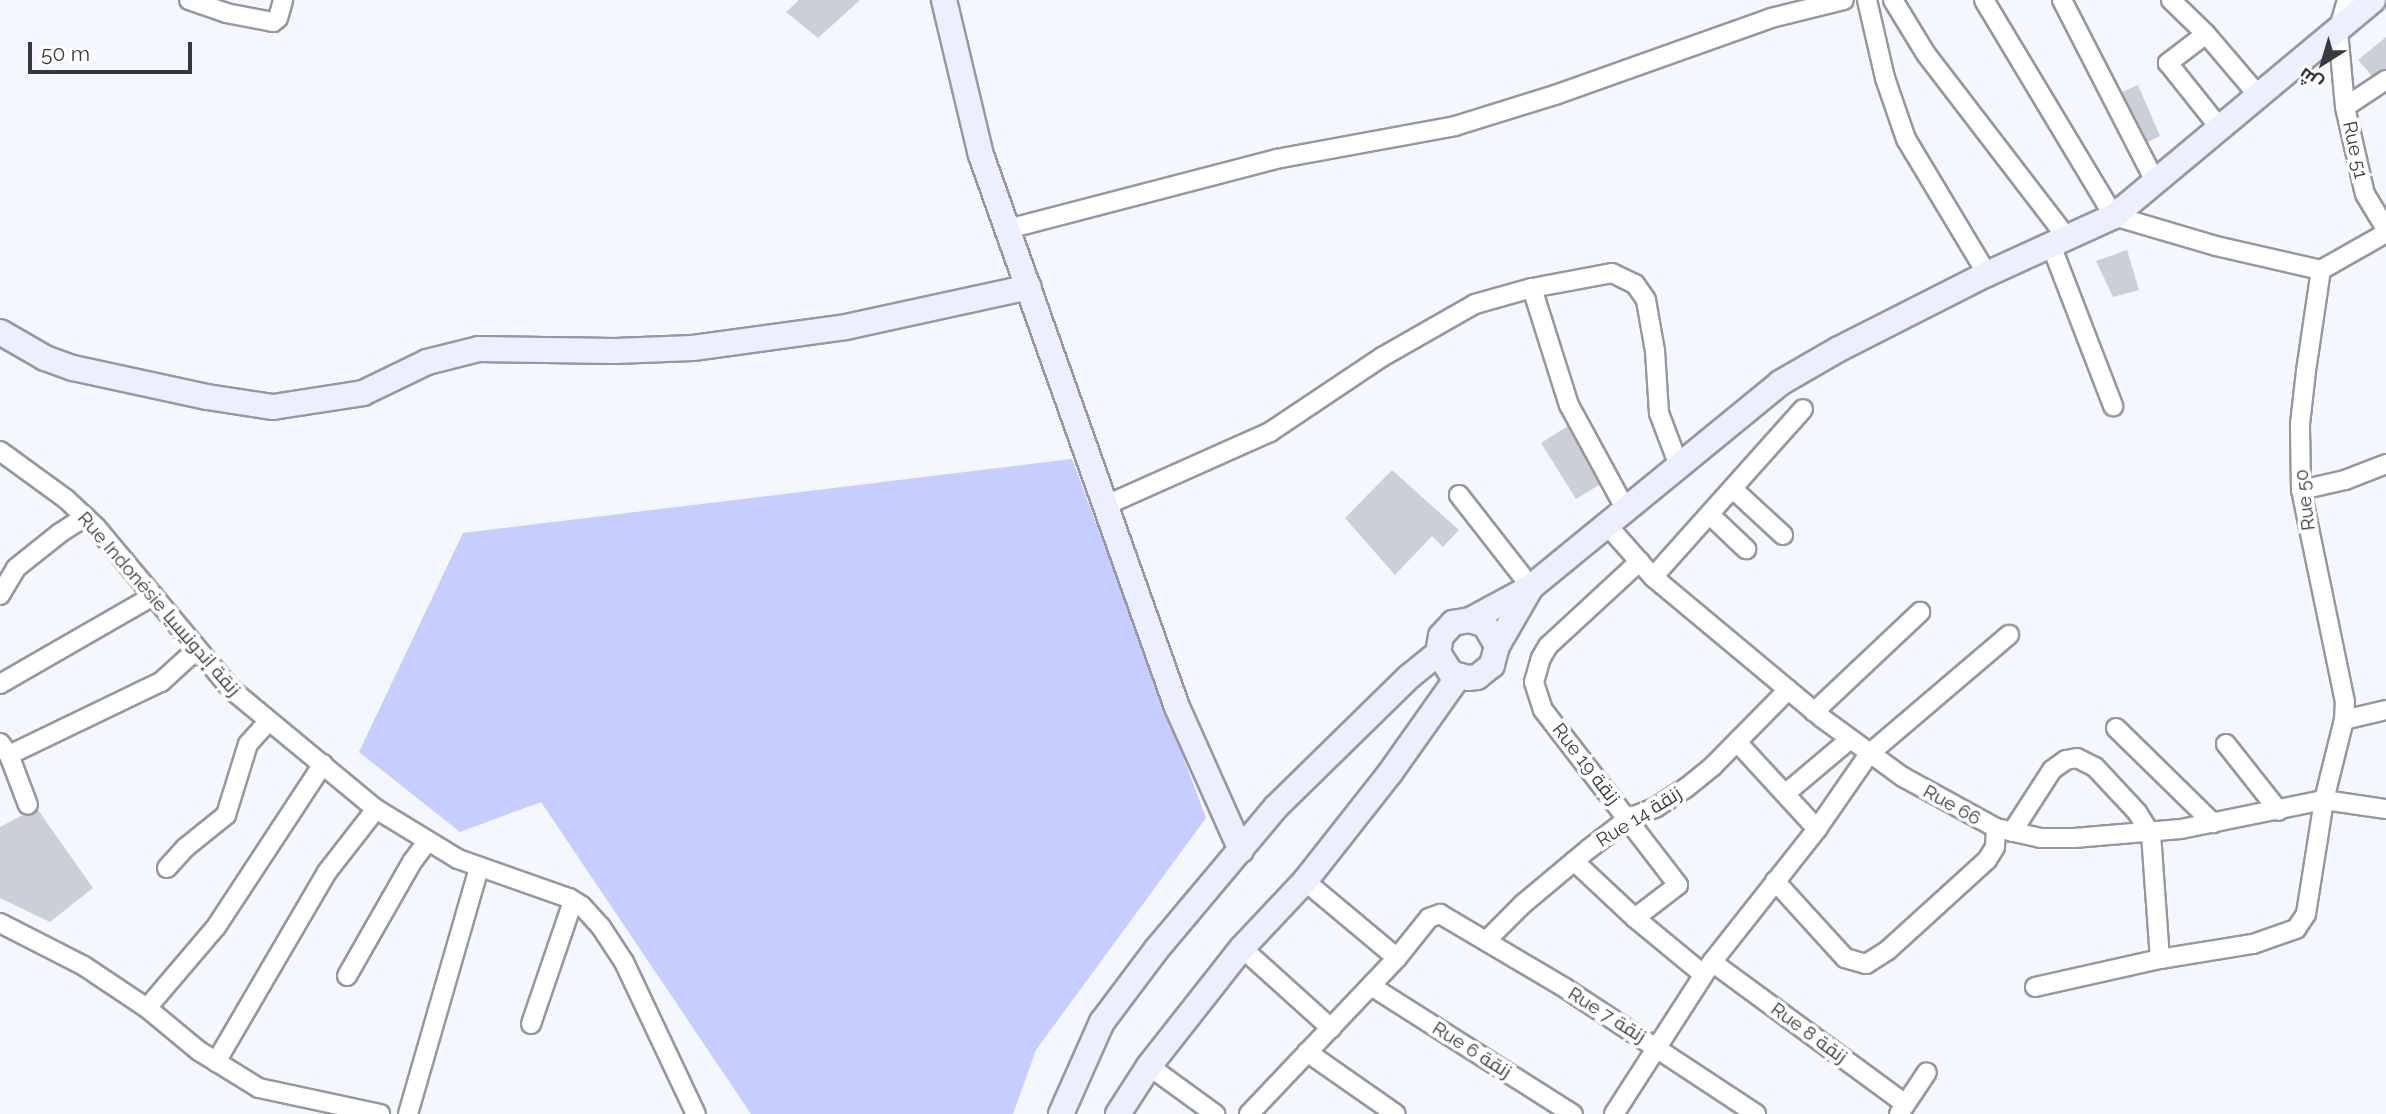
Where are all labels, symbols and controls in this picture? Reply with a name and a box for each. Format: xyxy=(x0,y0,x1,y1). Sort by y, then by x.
scale bar xyxy=(32,28,196,72)
north arrow xyxy=(2288,28,2358,98)
text: 50 m xyxy=(41,41,90,66)
text: ش xyxy=(2294,64,2327,96)
street label: Rue 51 xyxy=(2338,119,2372,181)
street label: Rue 50 xyxy=(2290,468,2320,532)
street label: Rue Indonésie زنقة إندونيسيا xyxy=(73,507,245,701)
street label: Rue 19 زنقة xyxy=(1547,719,1625,809)
street label: Rue 66 xyxy=(1919,780,1985,830)
street label: Rue 14 زنقة xyxy=(1592,782,1686,852)
street label: Rue 7 زنقة xyxy=(1564,982,1650,1048)
street label: Rue 8 زنقة xyxy=(1766,998,1852,1068)
street label: Rue 6 زنقة xyxy=(1428,1017,1516,1083)

